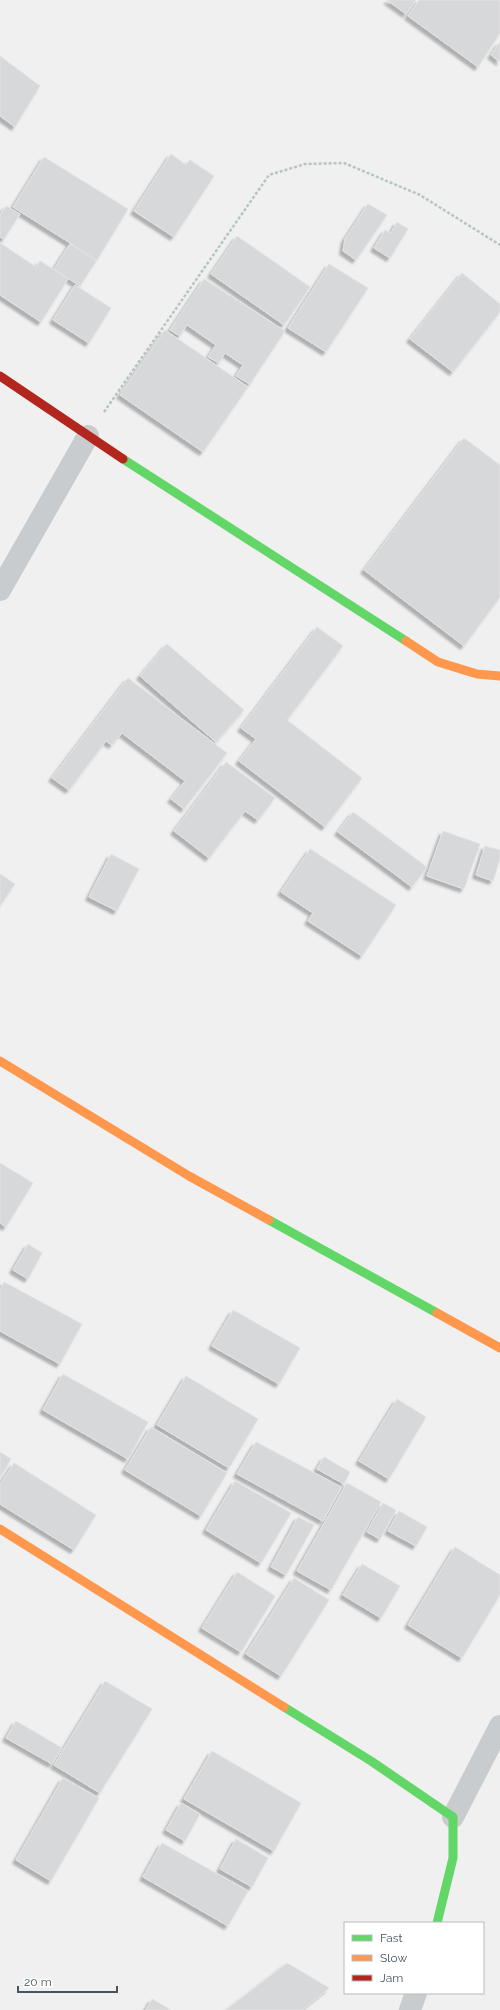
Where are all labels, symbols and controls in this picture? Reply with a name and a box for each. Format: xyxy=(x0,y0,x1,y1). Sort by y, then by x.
legend xyxy=(344,1922,484,1994)
text: Fast xyxy=(380,1931,403,1945)
text: Slow xyxy=(380,1951,407,1965)
scale bar xyxy=(18,1968,117,1994)
text: Jam xyxy=(380,1971,403,1985)
text: 20 m xyxy=(24,1975,52,1989)

